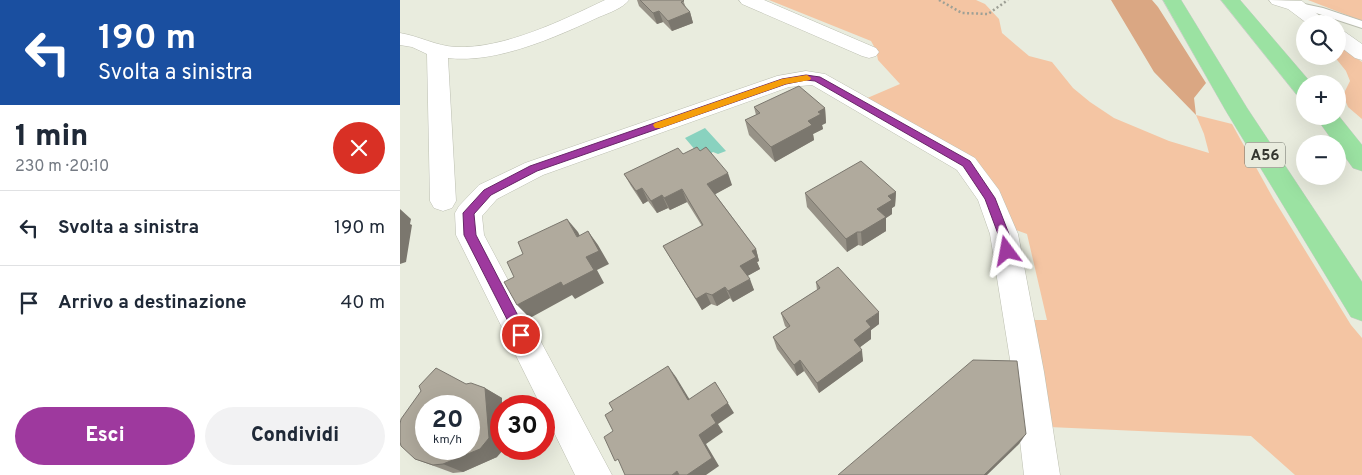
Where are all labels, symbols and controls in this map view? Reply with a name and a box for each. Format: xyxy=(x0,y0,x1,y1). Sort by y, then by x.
map controls xyxy=(1296,15,1346,185)
button: search xyxy=(1296,15,1346,65)
text: 190 m xyxy=(98,17,196,61)
icon: left xyxy=(15,20,80,85)
text: Svolta a sinistra xyxy=(98,60,253,87)
button: + xyxy=(1296,75,1346,125)
text: 1 min xyxy=(15,119,88,156)
button: close xyxy=(333,122,385,174)
button: − xyxy=(1296,135,1346,185)
road number: A56 xyxy=(1245,142,1285,168)
text: 230 m · 20:10 xyxy=(15,157,109,177)
icon: left xyxy=(15,214,43,242)
text: Svolta a sinistra xyxy=(58,216,199,240)
text: 190 m xyxy=(334,216,385,240)
position arrow xyxy=(980,224,1032,276)
icon: arrive xyxy=(15,289,43,317)
text: Arrivo a destinazione xyxy=(58,291,247,315)
text: 40 m xyxy=(340,291,385,315)
pin xyxy=(500,314,542,356)
icon: arrive xyxy=(507,321,535,349)
speed limit sign: 30 xyxy=(490,395,555,460)
text: 20 xyxy=(432,405,463,437)
button: Esci xyxy=(15,407,195,465)
button: Condividi xyxy=(205,407,385,465)
text: km/h xyxy=(433,432,462,448)

